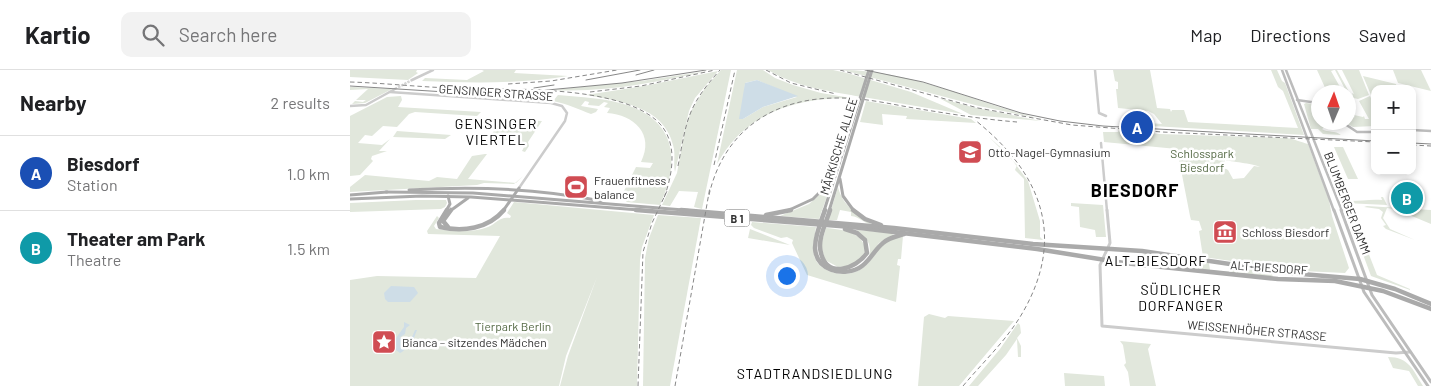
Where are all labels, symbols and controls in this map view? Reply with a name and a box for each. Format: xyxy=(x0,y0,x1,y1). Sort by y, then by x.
search box xyxy=(121,12,471,57)
text: Kartio xyxy=(25,20,91,49)
icon: search xyxy=(139,21,167,49)
text: Search here xyxy=(179,23,277,46)
text: Map xyxy=(1190,24,1222,46)
text: Directions xyxy=(1250,24,1331,46)
text: Saved xyxy=(1359,24,1406,46)
street label: GENSINGER STRASSE xyxy=(438,81,554,103)
north arrow xyxy=(1311,85,1356,130)
map controls xyxy=(1371,85,1416,175)
button: + xyxy=(1371,85,1416,130)
text: Nearby xyxy=(20,90,86,115)
text: 2 results xyxy=(271,93,330,112)
street label: MÄRKISCHE ALLEE xyxy=(817,96,859,196)
pin: A xyxy=(1121,108,1153,146)
district label: GENSINGER VIERTEL xyxy=(455,115,537,148)
button: − xyxy=(1371,130,1416,175)
school or university icon: Otto-Nagel-Gymnasium xyxy=(957,139,983,165)
place label: Otto-Nagel-Gymnasium xyxy=(988,145,1111,159)
park label: Schlosspark Biesdorf xyxy=(1170,146,1234,174)
street label: BLUMBERGER DAMM xyxy=(1322,150,1374,256)
text: Biesdorf xyxy=(67,152,140,175)
text: A xyxy=(31,164,41,183)
text: 1.0 km xyxy=(287,164,330,183)
place label: Frauenfitness balance xyxy=(594,173,666,201)
sports icon: Frauenfitness balance xyxy=(563,174,589,200)
text: Station xyxy=(67,175,118,194)
district label: BIESDORF xyxy=(1091,179,1179,201)
pin: B xyxy=(1391,179,1423,217)
road number: B 1 xyxy=(724,210,750,226)
museum icon: Schloss Biesdorf xyxy=(1212,219,1238,245)
place label: Schloss Biesdorf xyxy=(1242,225,1329,239)
text: Theater am Park xyxy=(67,227,205,250)
text: B xyxy=(31,239,41,258)
text: 1.5 km xyxy=(287,239,330,258)
text: Theatre xyxy=(67,250,121,269)
district label: ALT-BIESDORF xyxy=(1105,252,1207,269)
street label: ALT-BIESDORF xyxy=(1230,257,1308,277)
your location xyxy=(774,263,800,289)
district label: SÜDLICHER DORFANGER xyxy=(1138,281,1224,314)
street label: WEISSENHÖHER STRASSE xyxy=(1187,317,1327,343)
park label: Tierpark Berlin xyxy=(475,319,551,333)
place icon: Bianca – sitzendes Mädchen xyxy=(371,329,397,355)
place label: Bianca – sitzendes Mädchen xyxy=(402,335,547,349)
district label: STADTRANDSIEDLUNG xyxy=(737,365,893,382)

